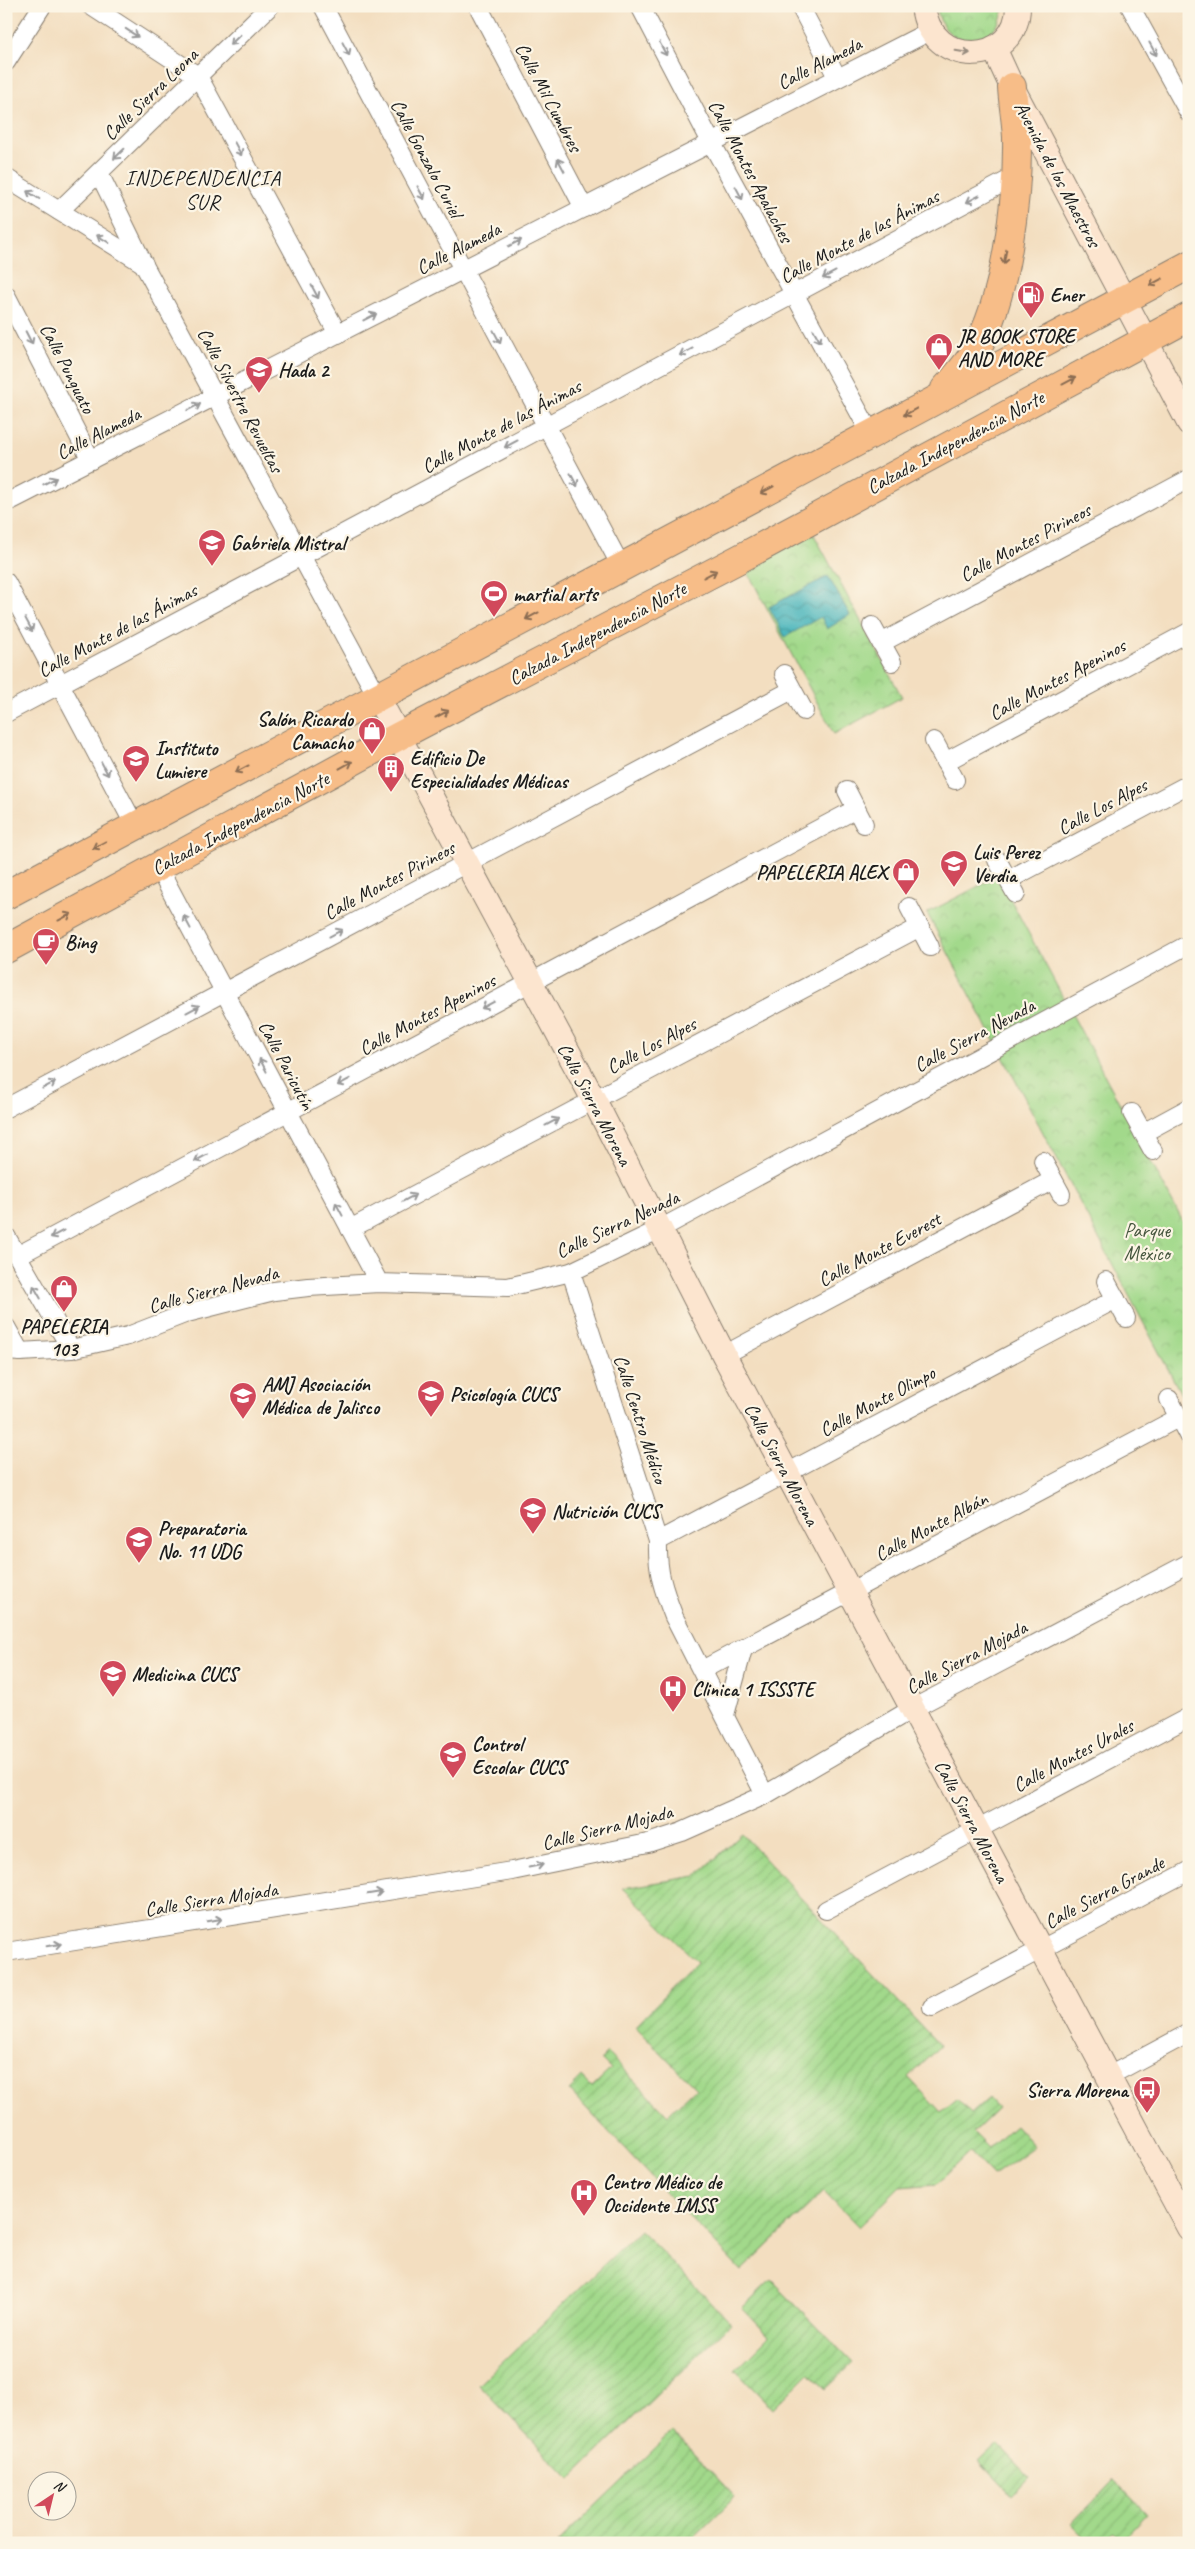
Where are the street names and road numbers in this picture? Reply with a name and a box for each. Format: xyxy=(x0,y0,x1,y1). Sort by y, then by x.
street label: Calle Alameda xyxy=(773,31,867,95)
street label: Calle Mil Cumbres xyxy=(509,38,589,158)
street label: Calle Sierra Leona xyxy=(98,41,205,146)
street label: Calle Gonzalo Curiel xyxy=(385,95,470,225)
street label: Calle Montes Apalaches xyxy=(702,96,800,249)
street label: Avenida de los Maestros xyxy=(1009,97,1108,253)
street label: Calle Monte de las Ánimas xyxy=(775,183,945,289)
street label: Calle Alameda xyxy=(412,216,506,280)
street label: Calle Punguato xyxy=(34,319,101,418)
street label: Calle Silvestre Revueltas xyxy=(192,323,290,479)
street label: Calle Monte de las Ánimas xyxy=(417,373,587,479)
street label: Calzada Independencia Norte xyxy=(862,384,1050,500)
street label: Calle Alameda xyxy=(52,401,146,465)
street label: Calle Montes Pirineos xyxy=(955,496,1097,587)
street label: Calzada Independencia Norte xyxy=(504,575,692,691)
street label: Calle Monte de las Ánimas xyxy=(33,577,203,683)
street label: Calle Montes Apeninos xyxy=(985,632,1132,726)
street label: Calzada Independencia Norte xyxy=(147,765,335,881)
street label: Calle Los Alpes xyxy=(1053,771,1153,840)
street label: Calle Montes Pirineos xyxy=(319,834,461,925)
street label: Calle Montes Apeninos xyxy=(355,967,502,1061)
street label: Calle Sierra Nevada xyxy=(910,992,1041,1078)
street label: Calle Los Alpes xyxy=(602,1010,702,1079)
street label: Calle Paricutín xyxy=(253,1016,321,1115)
street label: Calle Sierra Morena xyxy=(552,1038,638,1172)
street label: Calle Sierra Nevada xyxy=(552,1184,685,1264)
street label: Calle Monte Everest xyxy=(814,1205,947,1292)
street label: Calle Sierra Nevada xyxy=(146,1260,283,1319)
street label: Calle Centro Médico xyxy=(608,1352,674,1488)
street label: Calle Monte Olimpo xyxy=(815,1360,940,1442)
street label: Calle Sierra Morena xyxy=(739,1398,825,1532)
street label: Calle Monte Albán xyxy=(870,1486,993,1567)
street label: Calle Sierra Mojada xyxy=(901,1614,1033,1700)
street label: Calle Montes Urales xyxy=(1009,1712,1140,1798)
street label: Calle Sierra Morena xyxy=(929,1755,1015,1889)
street label: Calle Sierra Mojada xyxy=(539,1799,677,1856)
street label: Calle Sierra Grande xyxy=(1040,1850,1170,1934)
street label: Calle Sierra Mojada xyxy=(143,1876,281,1922)

